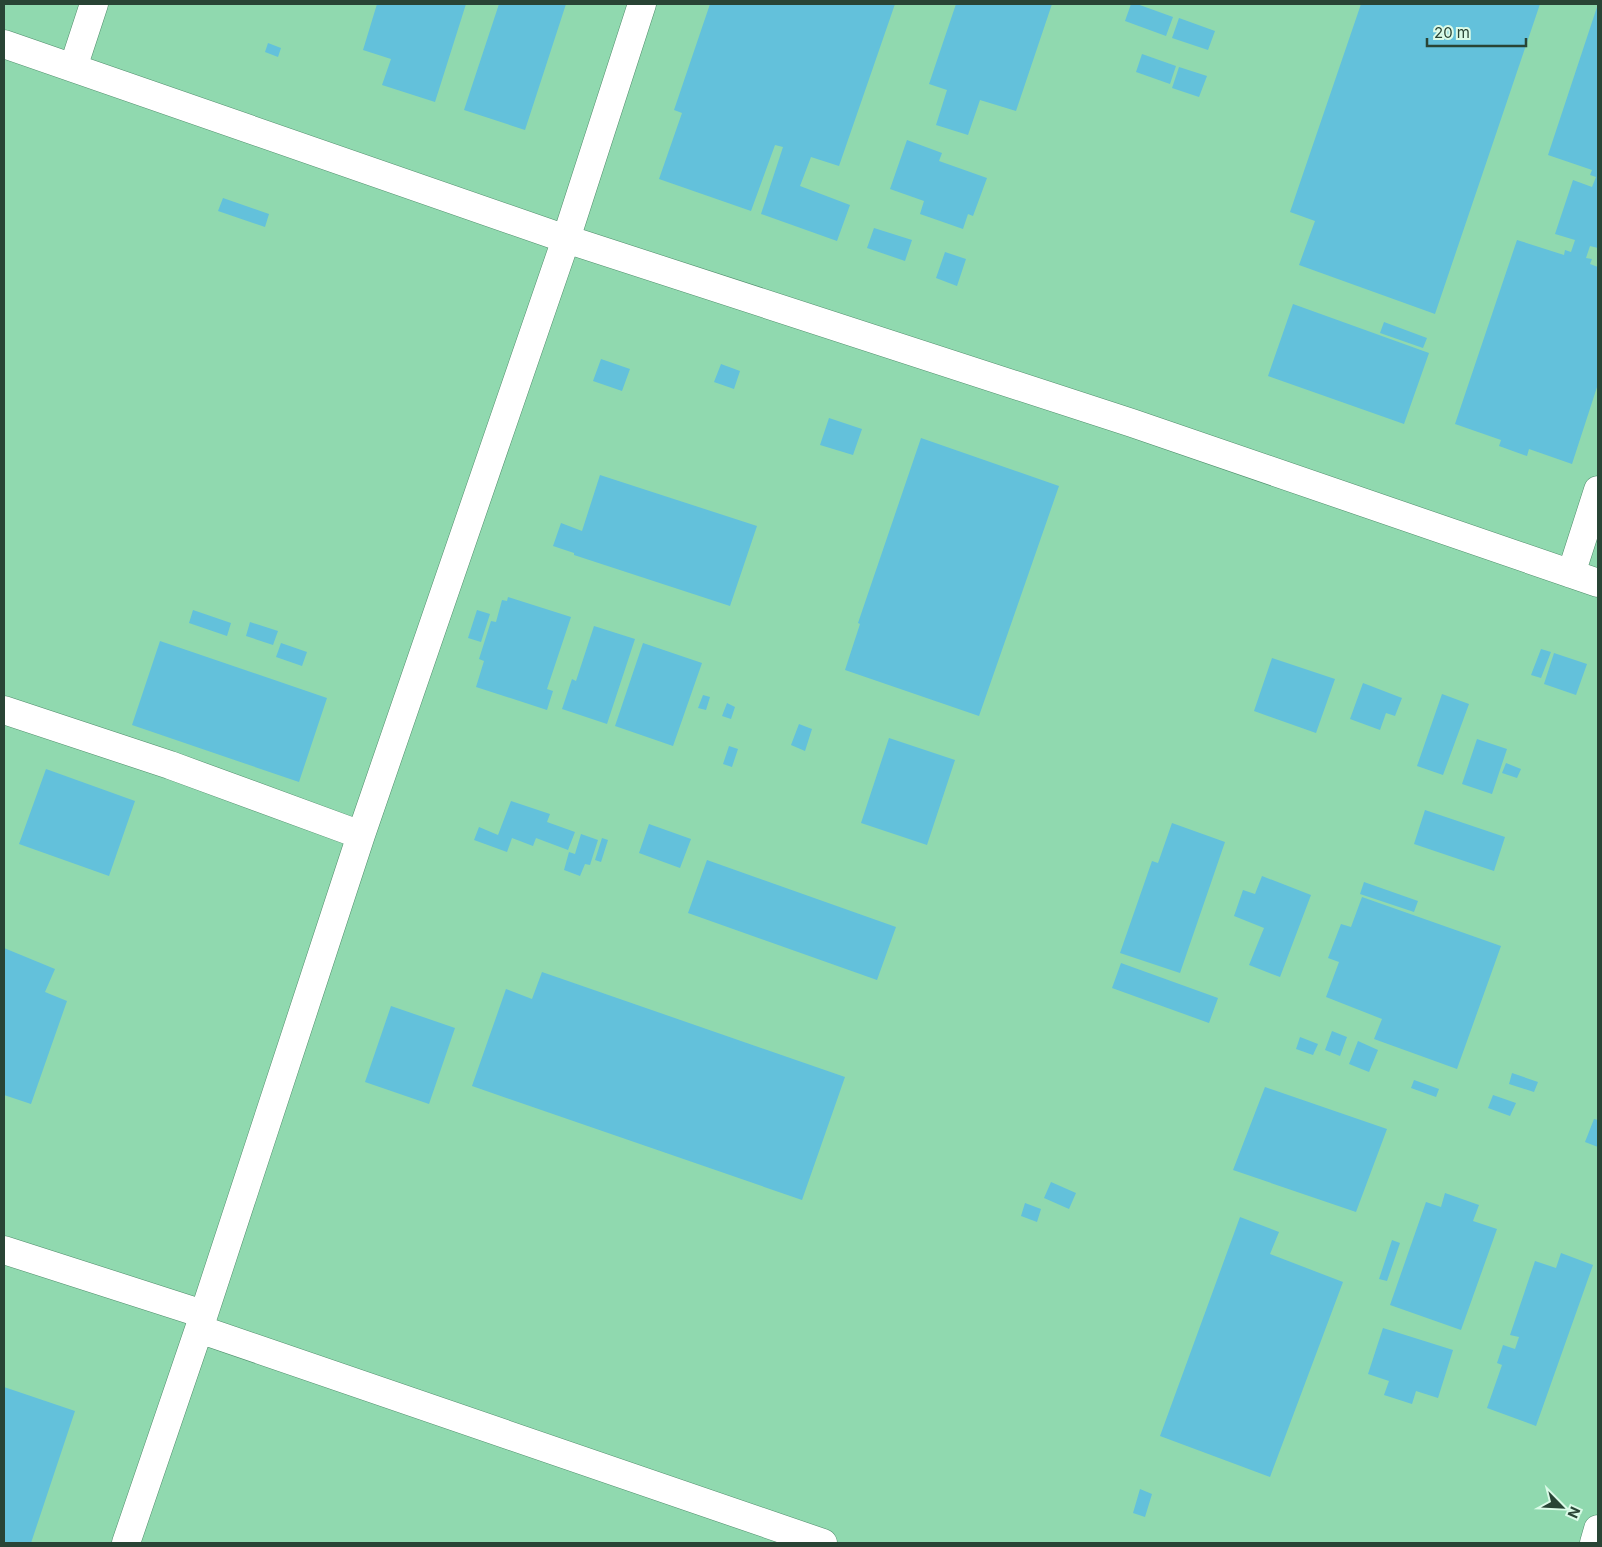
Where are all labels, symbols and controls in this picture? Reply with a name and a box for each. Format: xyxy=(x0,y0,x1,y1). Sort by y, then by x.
scale bar xyxy=(1427,15,1526,47)
text: 20 m xyxy=(1434,23,1470,42)
north arrow xyxy=(1537,1482,1587,1532)
text: N xyxy=(1564,1504,1584,1521)

